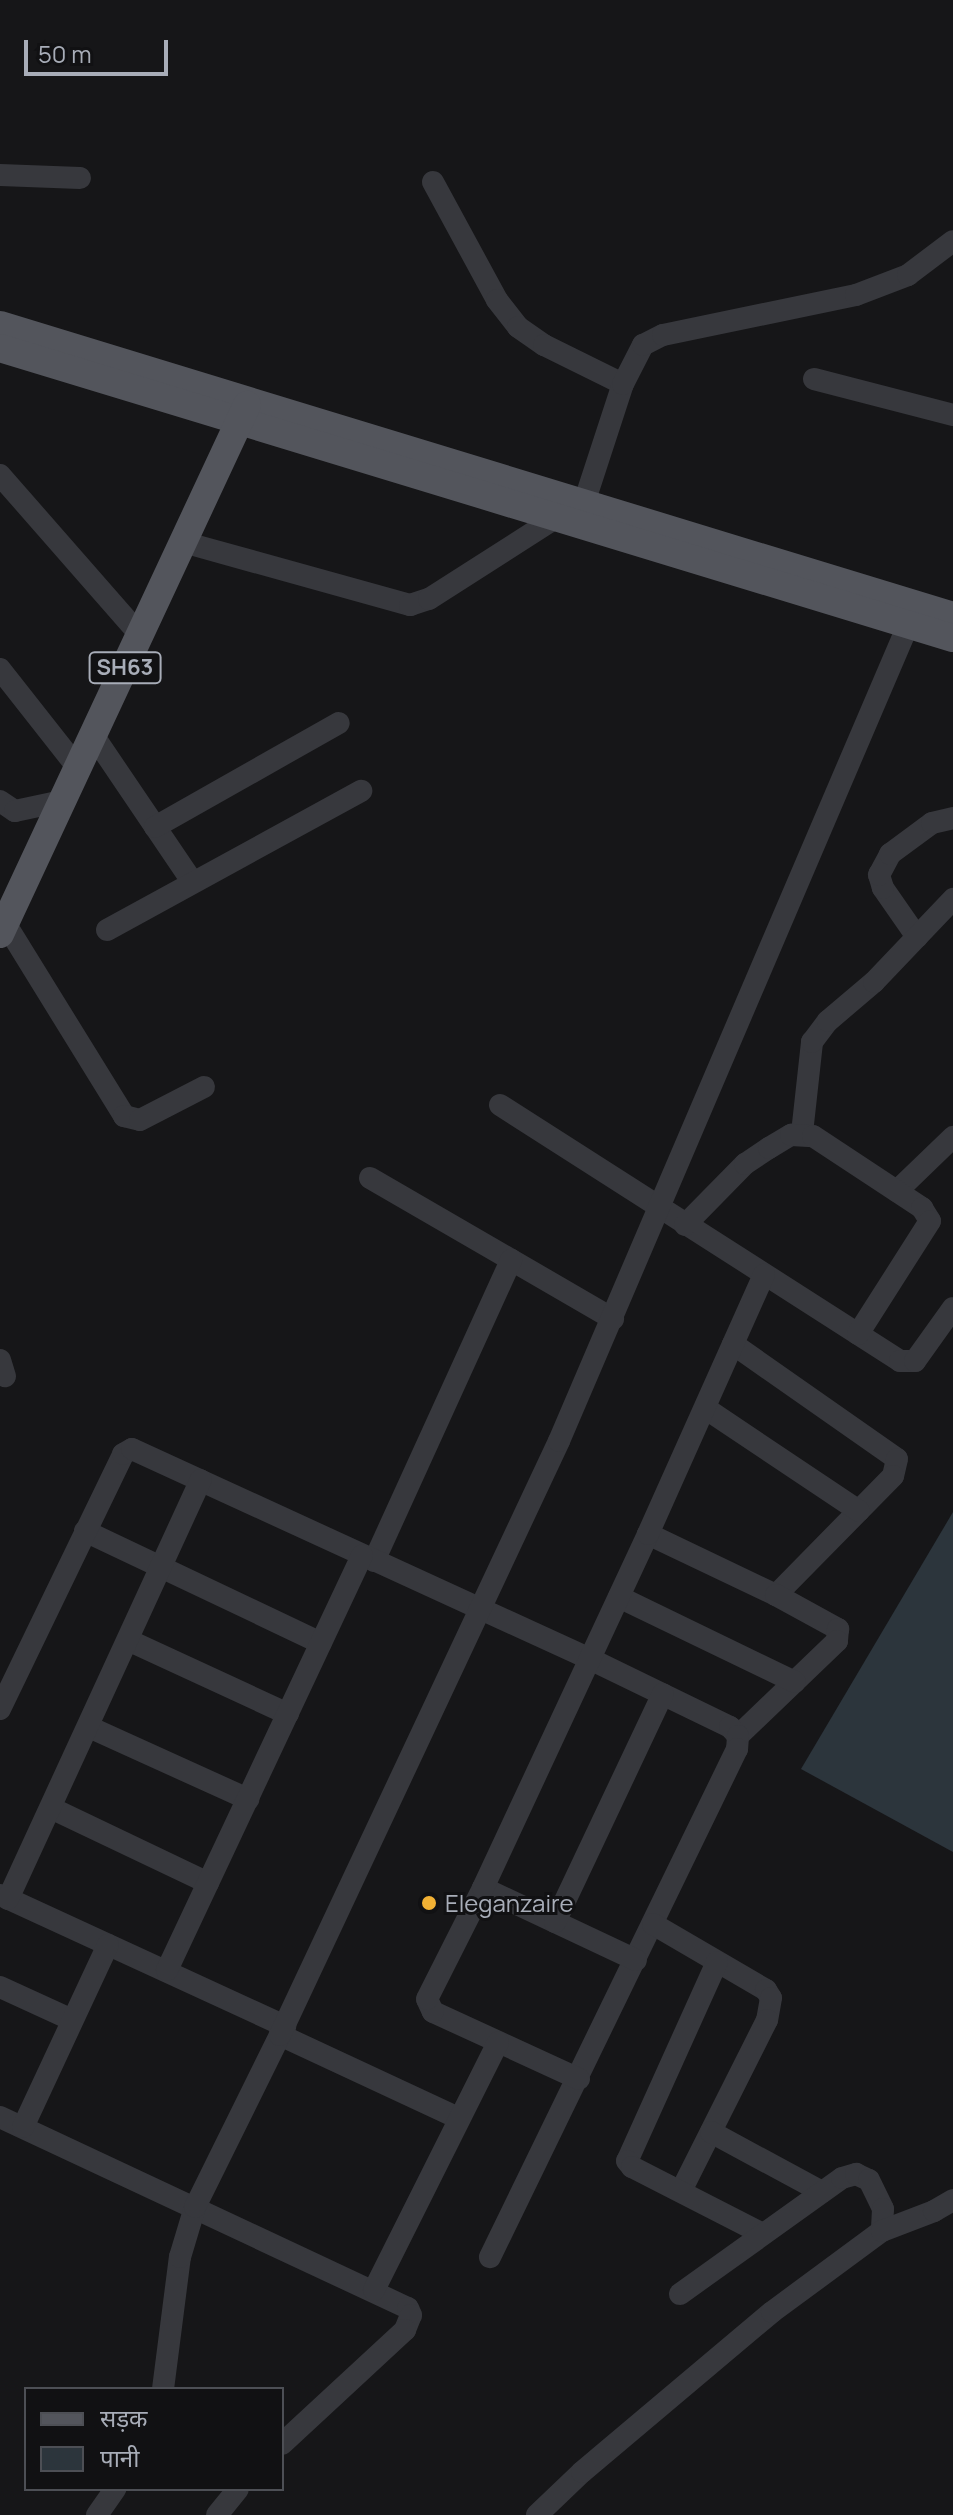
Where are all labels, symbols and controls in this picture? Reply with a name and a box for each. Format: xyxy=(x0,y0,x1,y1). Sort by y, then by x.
scale bar xyxy=(28,24,172,74)
text: 50 m xyxy=(38,37,92,70)
road number: SH63 xyxy=(87,650,163,686)
place label: Eleganzaire xyxy=(445,1889,573,1917)
marker: Eleganzaire xyxy=(420,1894,438,1912)
legend xyxy=(24,2387,284,2491)
text: सड़क xyxy=(100,2401,148,2434)
text: पानी xyxy=(100,2441,139,2474)

